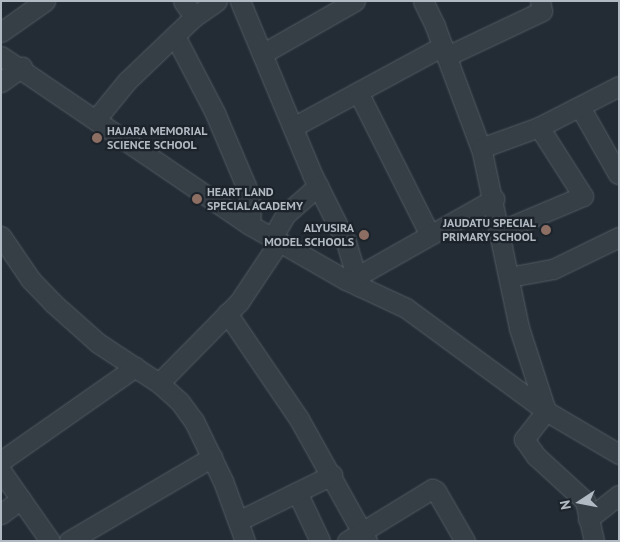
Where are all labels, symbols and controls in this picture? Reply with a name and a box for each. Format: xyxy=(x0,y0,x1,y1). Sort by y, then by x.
place label: HAJARA MEMORIAL SCIENCE SCHOOL xyxy=(107,124,208,152)
marker: HAJARA MEMORIAL SCIENCE SCHOOL xyxy=(91,132,103,144)
place label: HEART LAND SPECIAL ACADEMY xyxy=(207,185,304,213)
marker: HEART LAND SPECIAL ACADEMY xyxy=(191,193,203,205)
place label: JAUDATU SPECIAL PRIMARY SCHOOL xyxy=(442,216,536,244)
place label: ALYUSIRA MODEL SCHOOLS xyxy=(264,221,354,249)
marker: JAUDATU SPECIAL PRIMARY SCHOOL xyxy=(540,224,552,236)
marker: ALYUSIRA MODEL SCHOOLS xyxy=(358,229,370,241)
north arrow xyxy=(555,477,605,527)
text: N xyxy=(556,499,575,511)

